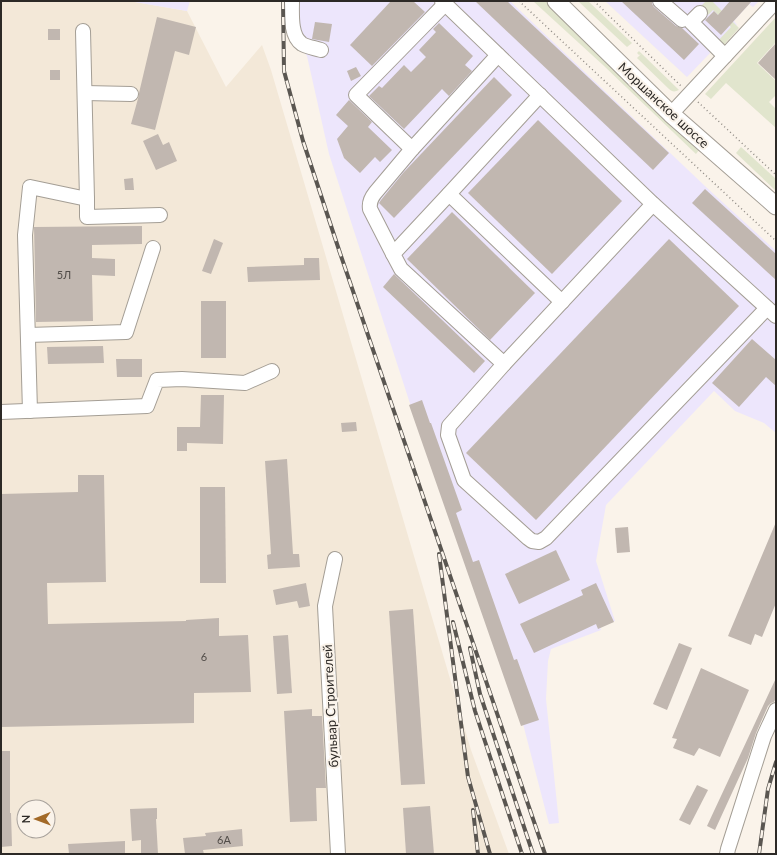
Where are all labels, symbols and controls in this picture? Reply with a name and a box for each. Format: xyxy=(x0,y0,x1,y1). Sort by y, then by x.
street label: Моршанское шоссе xyxy=(615,59,713,151)
house number: 5Л xyxy=(57,268,71,281)
street label: бульвар Строителей xyxy=(319,644,341,768)
house number: 6 xyxy=(201,650,207,663)
north arrow xyxy=(16,799,56,839)
text: N xyxy=(19,815,32,824)
house number: 6А xyxy=(217,833,231,846)

